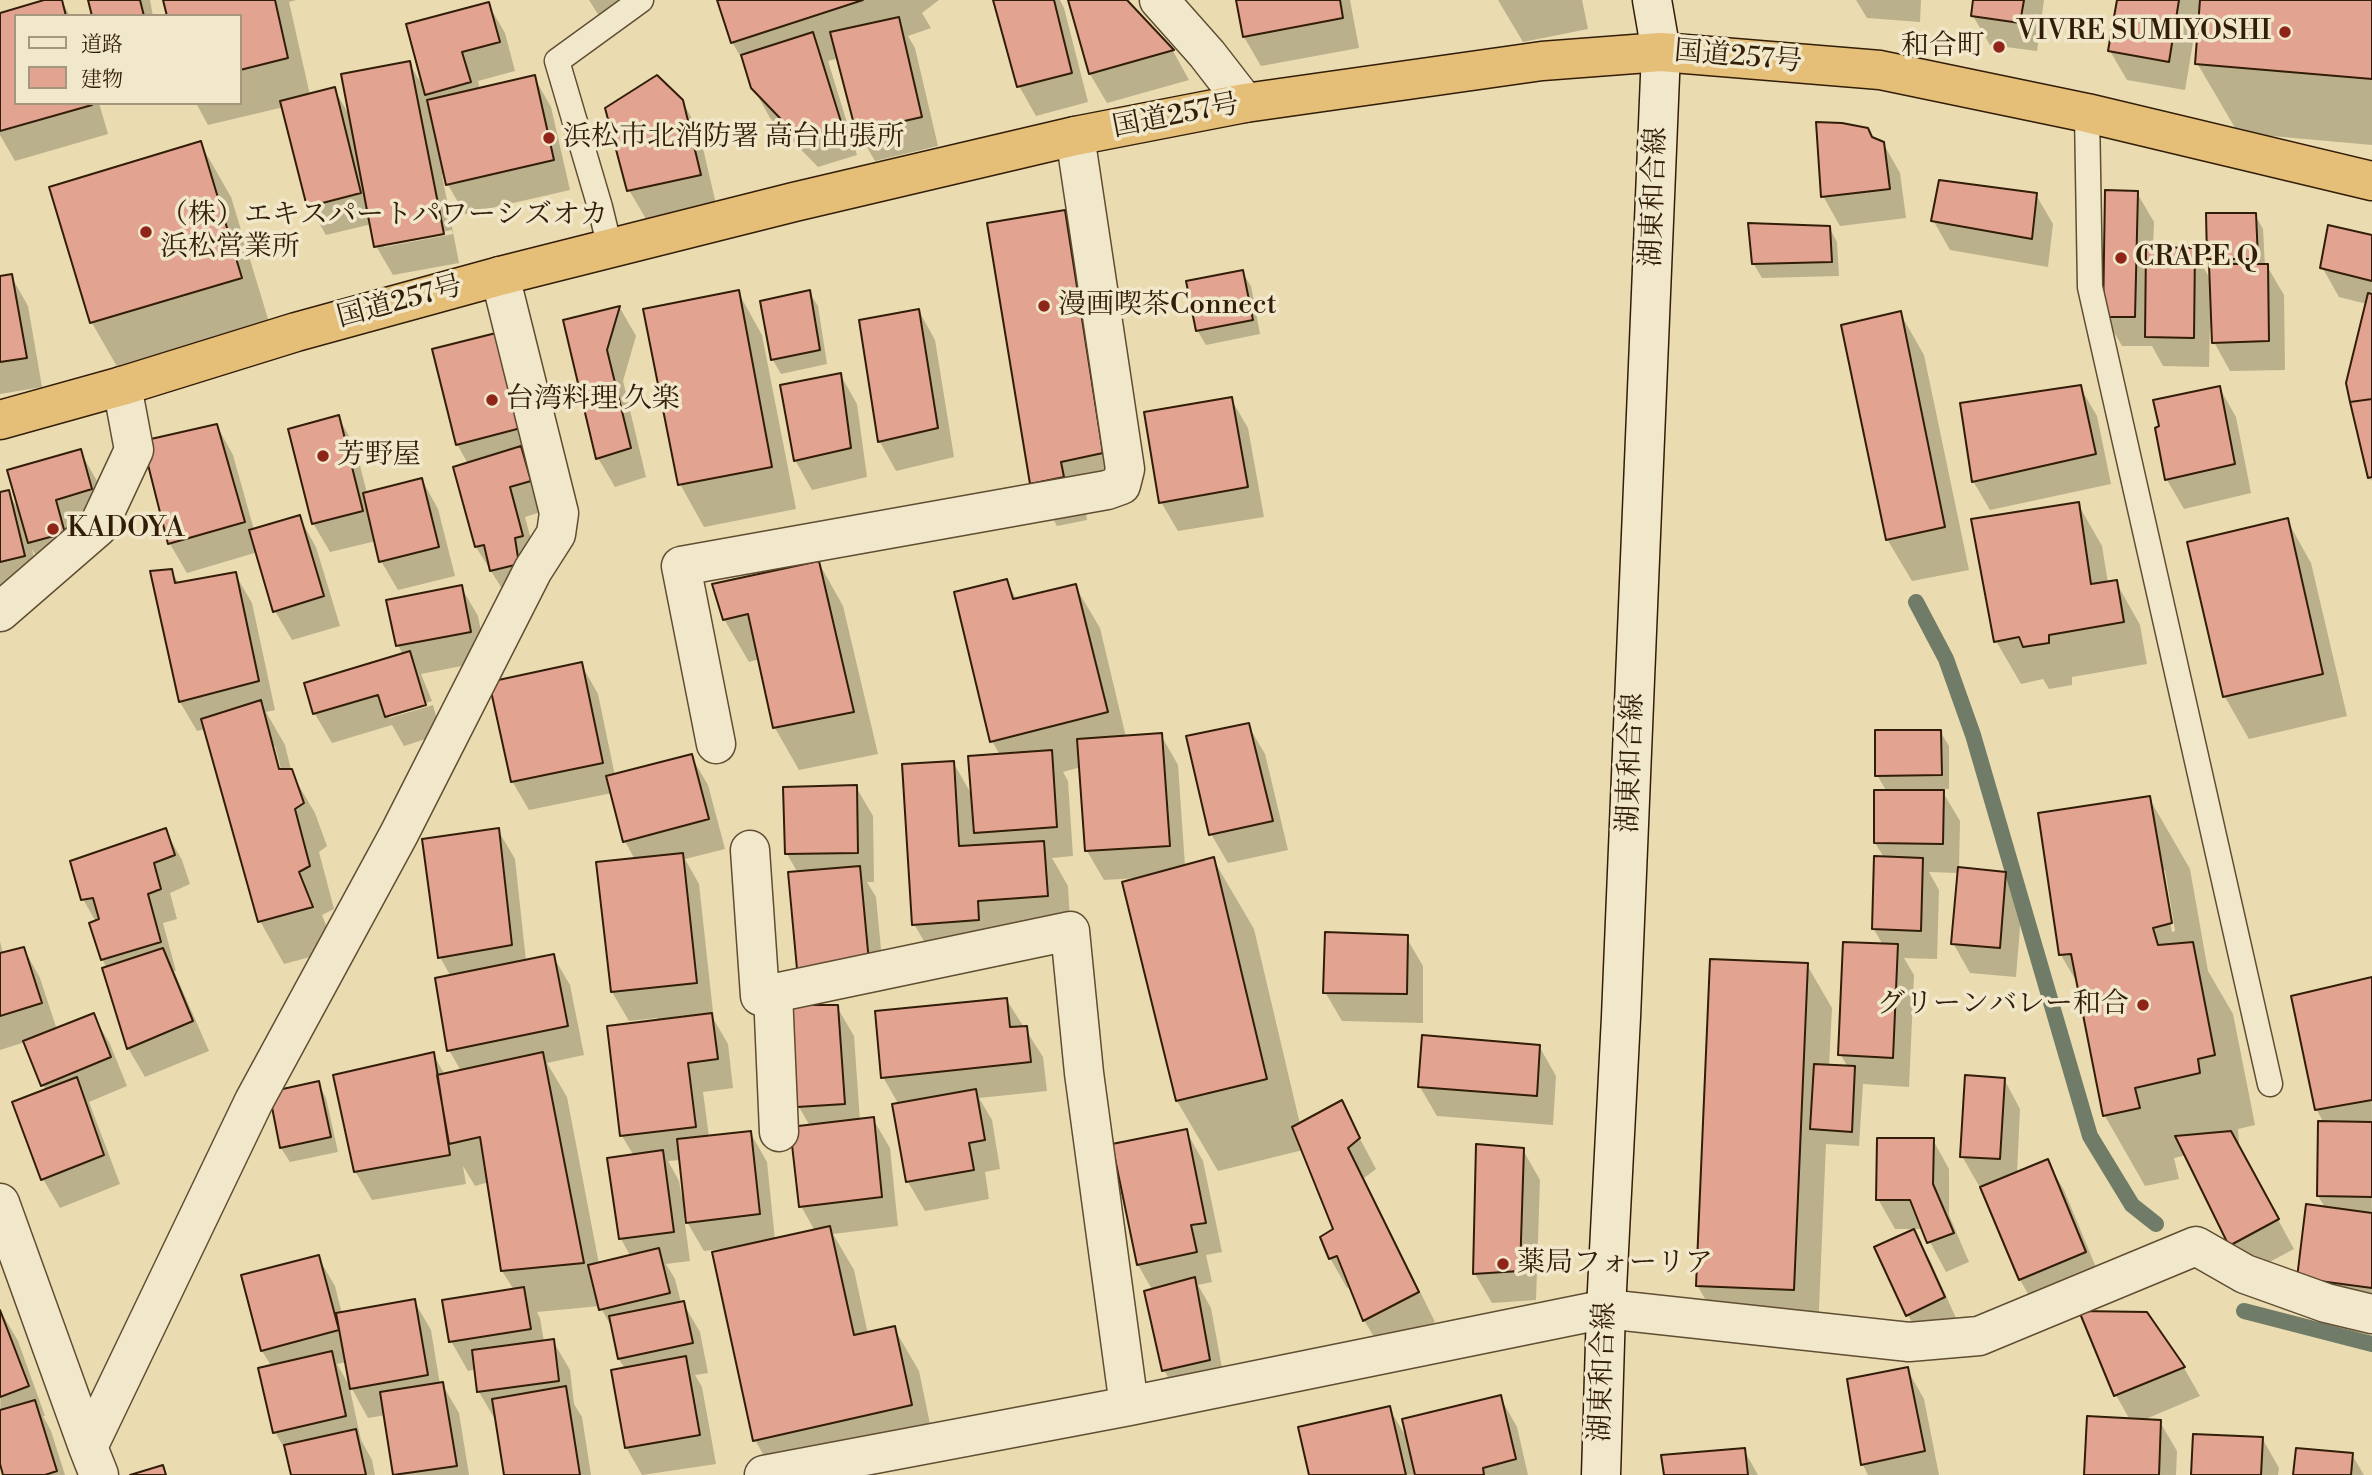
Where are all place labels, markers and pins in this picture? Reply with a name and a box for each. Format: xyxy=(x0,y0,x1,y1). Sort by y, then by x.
place label: VIVRE SUMIYOSHI xyxy=(2016,15,2271,49)
marker: VIVRE SUMIYOSHI xyxy=(2277,24,2293,40)
place label: 和合町 xyxy=(1901,30,1985,64)
marker: 和合町 xyxy=(1991,39,2007,55)
place label: 浜松市北消防署 高台出張所 xyxy=(563,121,905,155)
marker: 浜松市北消防署 高台出張所 xyxy=(541,130,557,146)
place label: （株）エキスパートパワーシズオカ 浜松営業所 xyxy=(160,199,608,265)
marker: （株）エキスパートパワーシズオカ 浜松営業所 xyxy=(138,224,154,240)
place label: CRAPE Q xyxy=(2135,241,2259,275)
marker: CRAPE Q xyxy=(2113,250,2129,266)
place label: 漫画喫茶Connect xyxy=(1058,289,1277,323)
marker: 漫画喫茶Connect xyxy=(1036,298,1052,314)
place label: 台湾料理 久楽 xyxy=(506,383,680,417)
marker: 台湾料理 久楽 xyxy=(484,392,500,408)
place label: 芳野屋 xyxy=(337,439,421,473)
marker: 芳野屋 xyxy=(315,448,331,464)
place label: KADOYA xyxy=(67,512,185,546)
marker: KADOYA xyxy=(45,521,61,537)
place label: グリーンバレー和合 xyxy=(1877,988,2129,1022)
marker: グリーンバレー和合 xyxy=(2135,997,2151,1013)
place label: 薬局フォーリア xyxy=(1517,1247,1713,1281)
marker: 薬局フォーリア xyxy=(1495,1256,1511,1272)

